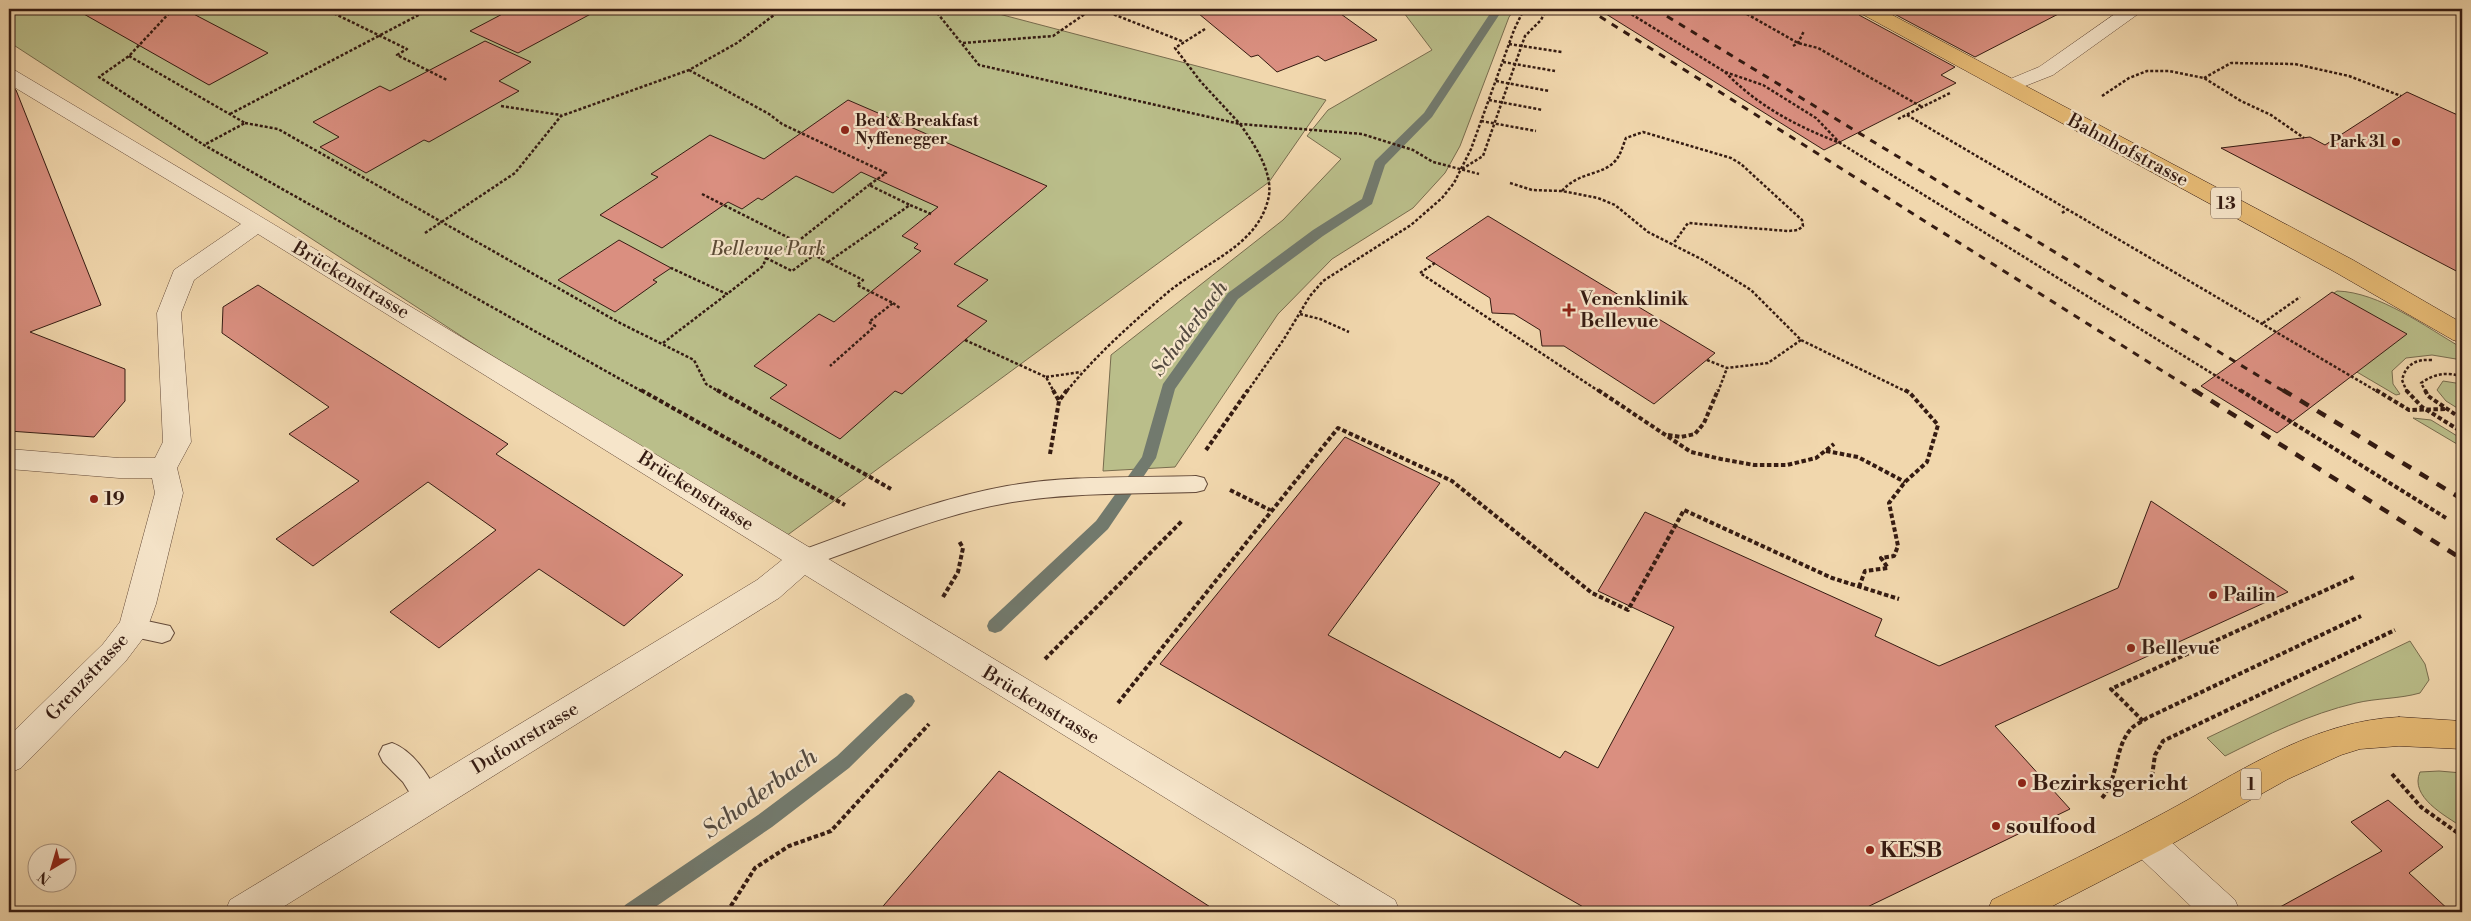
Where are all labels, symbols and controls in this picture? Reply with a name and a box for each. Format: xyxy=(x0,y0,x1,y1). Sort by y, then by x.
street label: Bahnhofstrasse xyxy=(2063,108,2193,192)
place label: Bed & Breakfast Nyffenegger xyxy=(855,111,979,149)
marker: Bed & Breakfast Nyffenegger xyxy=(839,124,851,136)
place label: Park 31 xyxy=(2330,132,2386,152)
marker: Park 31 xyxy=(2390,136,2402,148)
road number: 13 xyxy=(2211,188,2241,218)
street label: Brückenstrasse xyxy=(287,235,414,324)
park label: Bellevue Park xyxy=(709,237,826,261)
water label: Schoderbach xyxy=(1146,276,1234,381)
place label: Venenklinik Bellevue xyxy=(1579,287,1689,333)
marker: Venenklinik Bellevue xyxy=(1562,303,1576,317)
street label: Brückenstrasse xyxy=(633,445,759,536)
place label: 19 xyxy=(104,487,125,511)
marker: 19 xyxy=(88,493,100,505)
place label: Pailin xyxy=(2223,583,2276,607)
marker: Pailin xyxy=(2207,589,2219,601)
street label: Grenzstrasse xyxy=(40,628,134,726)
place label: Bellevue xyxy=(2141,636,2219,660)
marker: Bellevue xyxy=(2125,642,2137,654)
street label: Brückenstrasse xyxy=(977,660,1104,749)
street label: Dufourstrasse xyxy=(467,697,583,779)
water label: Schoderbach xyxy=(697,742,824,846)
road number: 1 xyxy=(2241,769,2261,800)
place label: Bezirksgericht xyxy=(2032,770,2188,797)
marker: Bezirksgericht xyxy=(2016,777,2028,789)
place label: soulfood xyxy=(2006,813,2096,840)
marker: soulfood xyxy=(1990,820,2002,832)
place label: KESB xyxy=(1880,837,1942,864)
north arrow xyxy=(28,844,78,894)
marker: KESB xyxy=(1864,844,1876,856)
text: N xyxy=(35,867,55,888)

